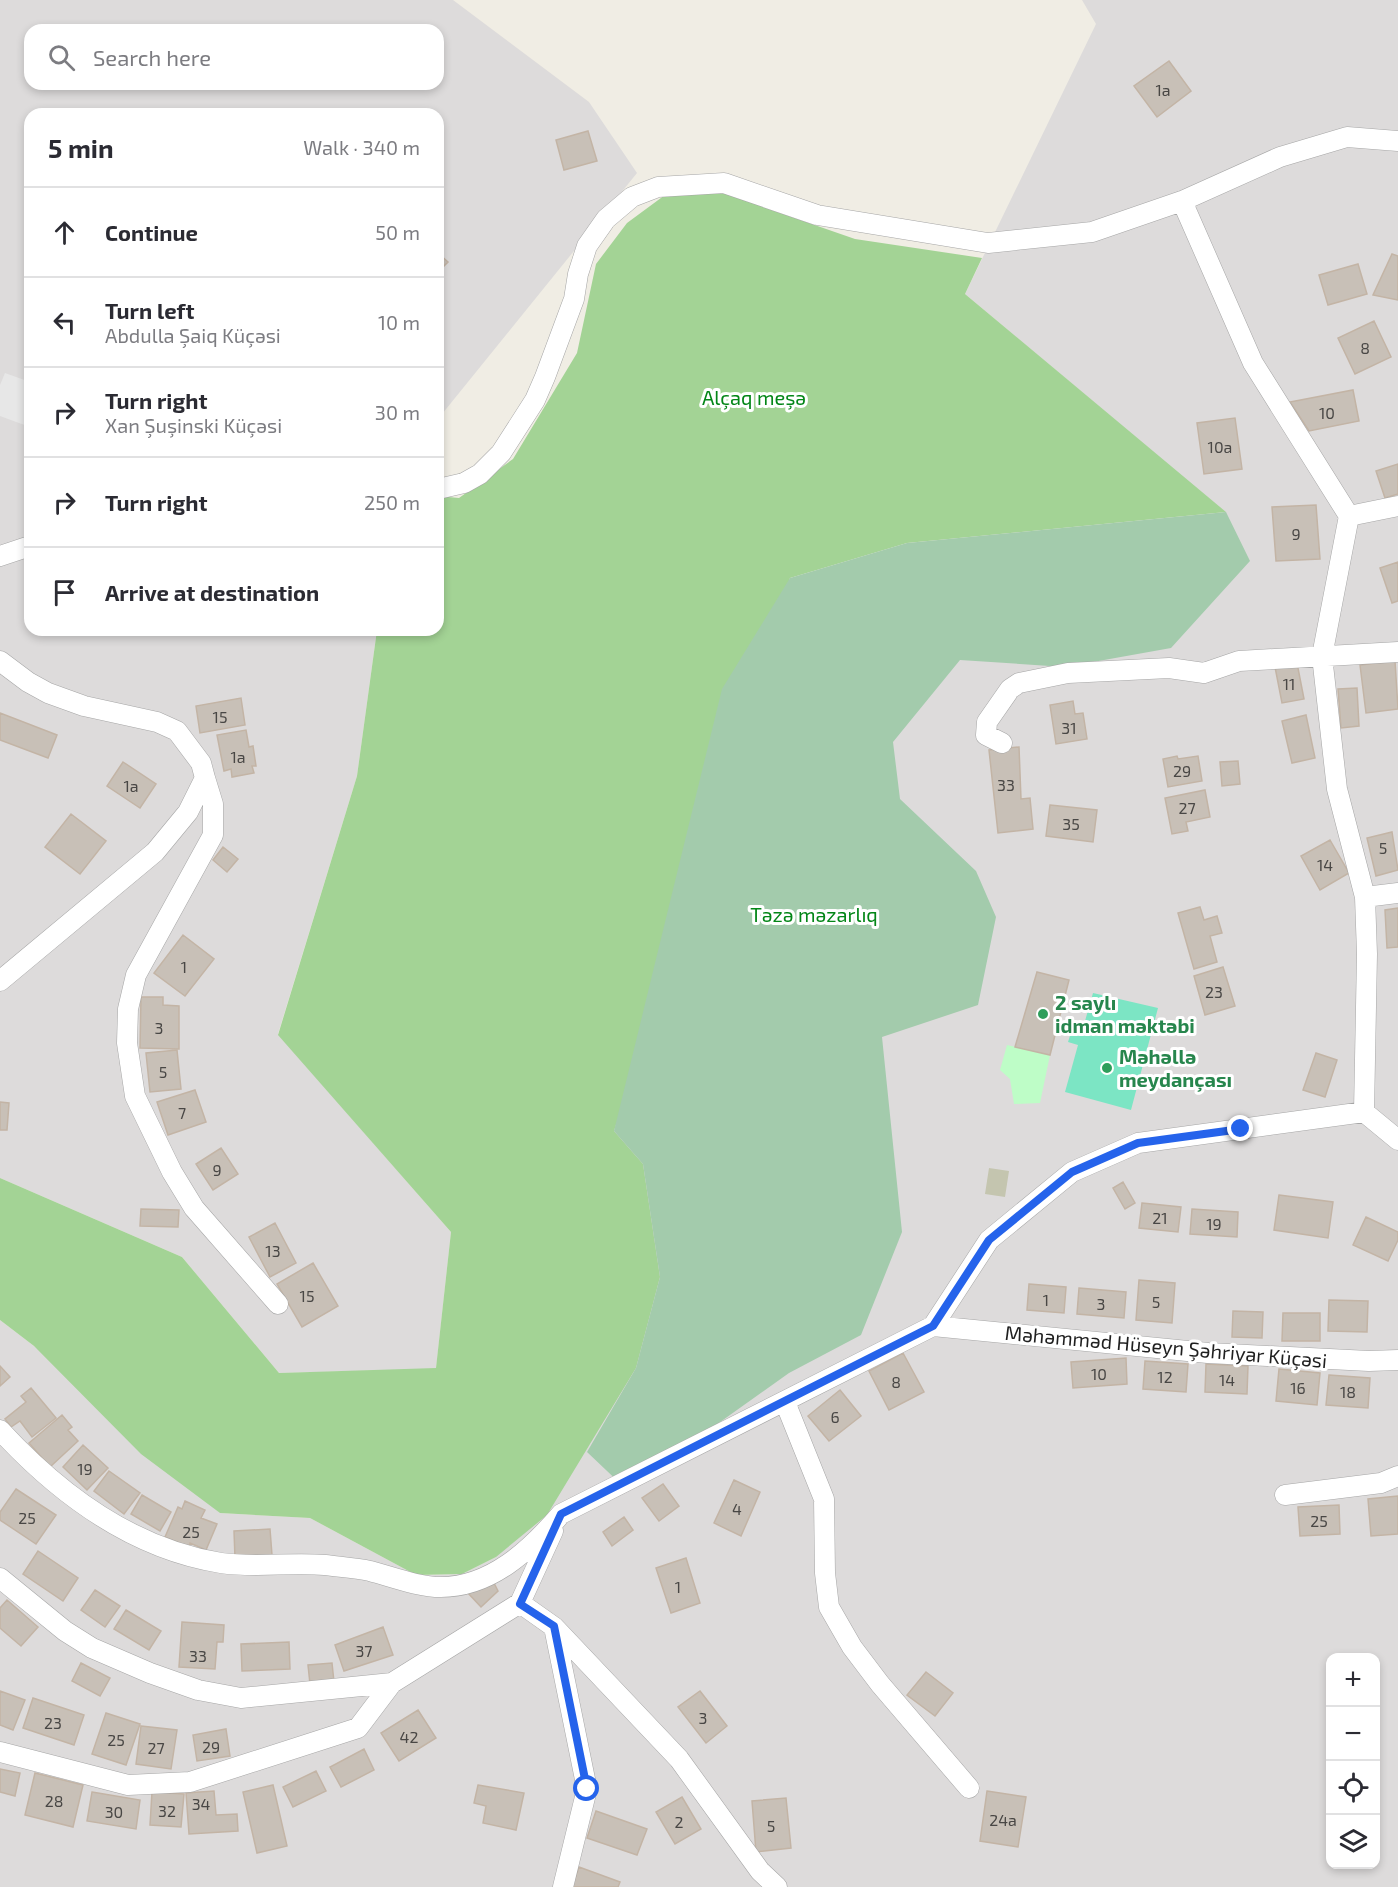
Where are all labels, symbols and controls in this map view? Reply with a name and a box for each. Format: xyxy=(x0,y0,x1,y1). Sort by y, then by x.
search box xyxy=(24,24,444,90)
icon: search xyxy=(45,41,78,74)
text: Search here xyxy=(93,44,211,70)
house number: 1a xyxy=(1155,80,1171,99)
text: 5 min xyxy=(48,132,114,163)
text: Walk · 340 m xyxy=(303,135,420,159)
icon: ahead xyxy=(48,216,81,249)
text: Continue xyxy=(105,219,198,245)
text: 50 m xyxy=(375,220,420,244)
text: Turn left xyxy=(105,297,194,323)
icon: left xyxy=(48,306,81,339)
text: 10 m xyxy=(378,310,420,334)
text: Abdulla Şaiq Küçəsi xyxy=(105,323,281,347)
house number: 8 xyxy=(1360,338,1370,357)
park label: Alçaq meşə xyxy=(702,385,806,410)
text: Turn right xyxy=(105,387,207,413)
icon: right xyxy=(48,396,81,429)
text: 30 m xyxy=(375,400,420,424)
house number: 10 xyxy=(1319,403,1335,422)
text: Xan Şuşinski Küçəsi xyxy=(105,413,282,437)
house number: 10а xyxy=(1208,437,1232,456)
icon: right xyxy=(48,486,81,519)
text: Turn right xyxy=(105,489,207,515)
text: 250 m xyxy=(364,490,420,514)
house number: 9 xyxy=(1291,524,1301,543)
icon: arrive xyxy=(48,576,81,609)
text: Arrive at destination xyxy=(105,579,319,605)
house number: 11 xyxy=(1283,674,1295,693)
house number: 15 xyxy=(213,707,227,726)
house number: 31 xyxy=(1061,718,1077,737)
house number: 1а xyxy=(230,747,246,766)
house number: 29 xyxy=(1173,761,1191,780)
house number: 33 xyxy=(997,775,1015,794)
house number: 1а xyxy=(123,776,139,795)
house number: 27 xyxy=(1178,798,1196,817)
house number: 35 xyxy=(1062,814,1080,833)
house number: 5 xyxy=(1379,838,1387,857)
house number: 14 xyxy=(1317,855,1333,874)
park label: Təzə məzarlıq xyxy=(750,902,878,926)
house number: 1 xyxy=(181,957,187,976)
house number: 23 xyxy=(1205,982,1223,1001)
place label: 2 saylı idman məktəbi xyxy=(1055,990,1195,1037)
marker: 2 saylı idman məktəbi xyxy=(1036,1007,1050,1021)
house number: 3 xyxy=(155,1018,163,1037)
place label: Məhəllə meydançası xyxy=(1119,1044,1232,1092)
marker: Məhəllə meydançası xyxy=(1100,1061,1114,1075)
house number: 5 xyxy=(159,1062,167,1081)
house number: 7 xyxy=(178,1103,186,1122)
route end xyxy=(1227,1115,1253,1141)
house number: 9 xyxy=(212,1160,222,1179)
house number: 21 xyxy=(1152,1208,1168,1227)
house number: 19 xyxy=(1206,1214,1222,1233)
house number: 13 xyxy=(265,1241,281,1260)
house number: 15 xyxy=(300,1286,314,1305)
house number: 1 xyxy=(1043,1290,1049,1309)
house number: 5 xyxy=(1152,1292,1160,1311)
house number: 3 xyxy=(1097,1294,1105,1313)
street label: Məhəmməd Hüseyn Şəhriyar Küçəsi xyxy=(1004,1320,1328,1373)
house number: 10 xyxy=(1091,1364,1107,1383)
house number: 12 xyxy=(1157,1367,1173,1386)
house number: 14 xyxy=(1219,1370,1235,1389)
house number: 8 xyxy=(891,1372,901,1391)
house number: 16 xyxy=(1290,1378,1306,1397)
house number: 18 xyxy=(1340,1382,1356,1401)
house number: 6 xyxy=(830,1407,840,1426)
house number: 19 xyxy=(77,1459,93,1478)
house number: 4 xyxy=(732,1499,742,1518)
house number: 25 xyxy=(18,1508,36,1527)
house number: 25 xyxy=(1310,1511,1328,1530)
house number: 25 xyxy=(182,1522,200,1541)
house number: 1 xyxy=(675,1577,681,1596)
house number: 37 xyxy=(355,1641,373,1660)
house number: 33 xyxy=(189,1646,207,1665)
map controls xyxy=(1326,1653,1380,1869)
button: + xyxy=(1326,1653,1380,1707)
button: − xyxy=(1326,1707,1380,1761)
house number: 3 xyxy=(699,1708,707,1727)
house number: 23 xyxy=(44,1713,62,1732)
house number: 42 xyxy=(400,1727,418,1746)
house number: 25 xyxy=(107,1730,125,1749)
house number: 29 xyxy=(202,1737,220,1756)
house number: 27 xyxy=(147,1738,165,1757)
button: locate xyxy=(1326,1761,1380,1815)
route start xyxy=(573,1775,599,1801)
house number: 28 xyxy=(45,1791,63,1810)
house number: 34 xyxy=(192,1794,211,1813)
house number: 32 xyxy=(158,1801,176,1820)
house number: 30 xyxy=(105,1802,123,1821)
house number: 24a xyxy=(989,1810,1017,1829)
house number: 2 xyxy=(675,1812,684,1831)
button: layers xyxy=(1326,1815,1380,1869)
house number: 5 xyxy=(767,1816,775,1835)

